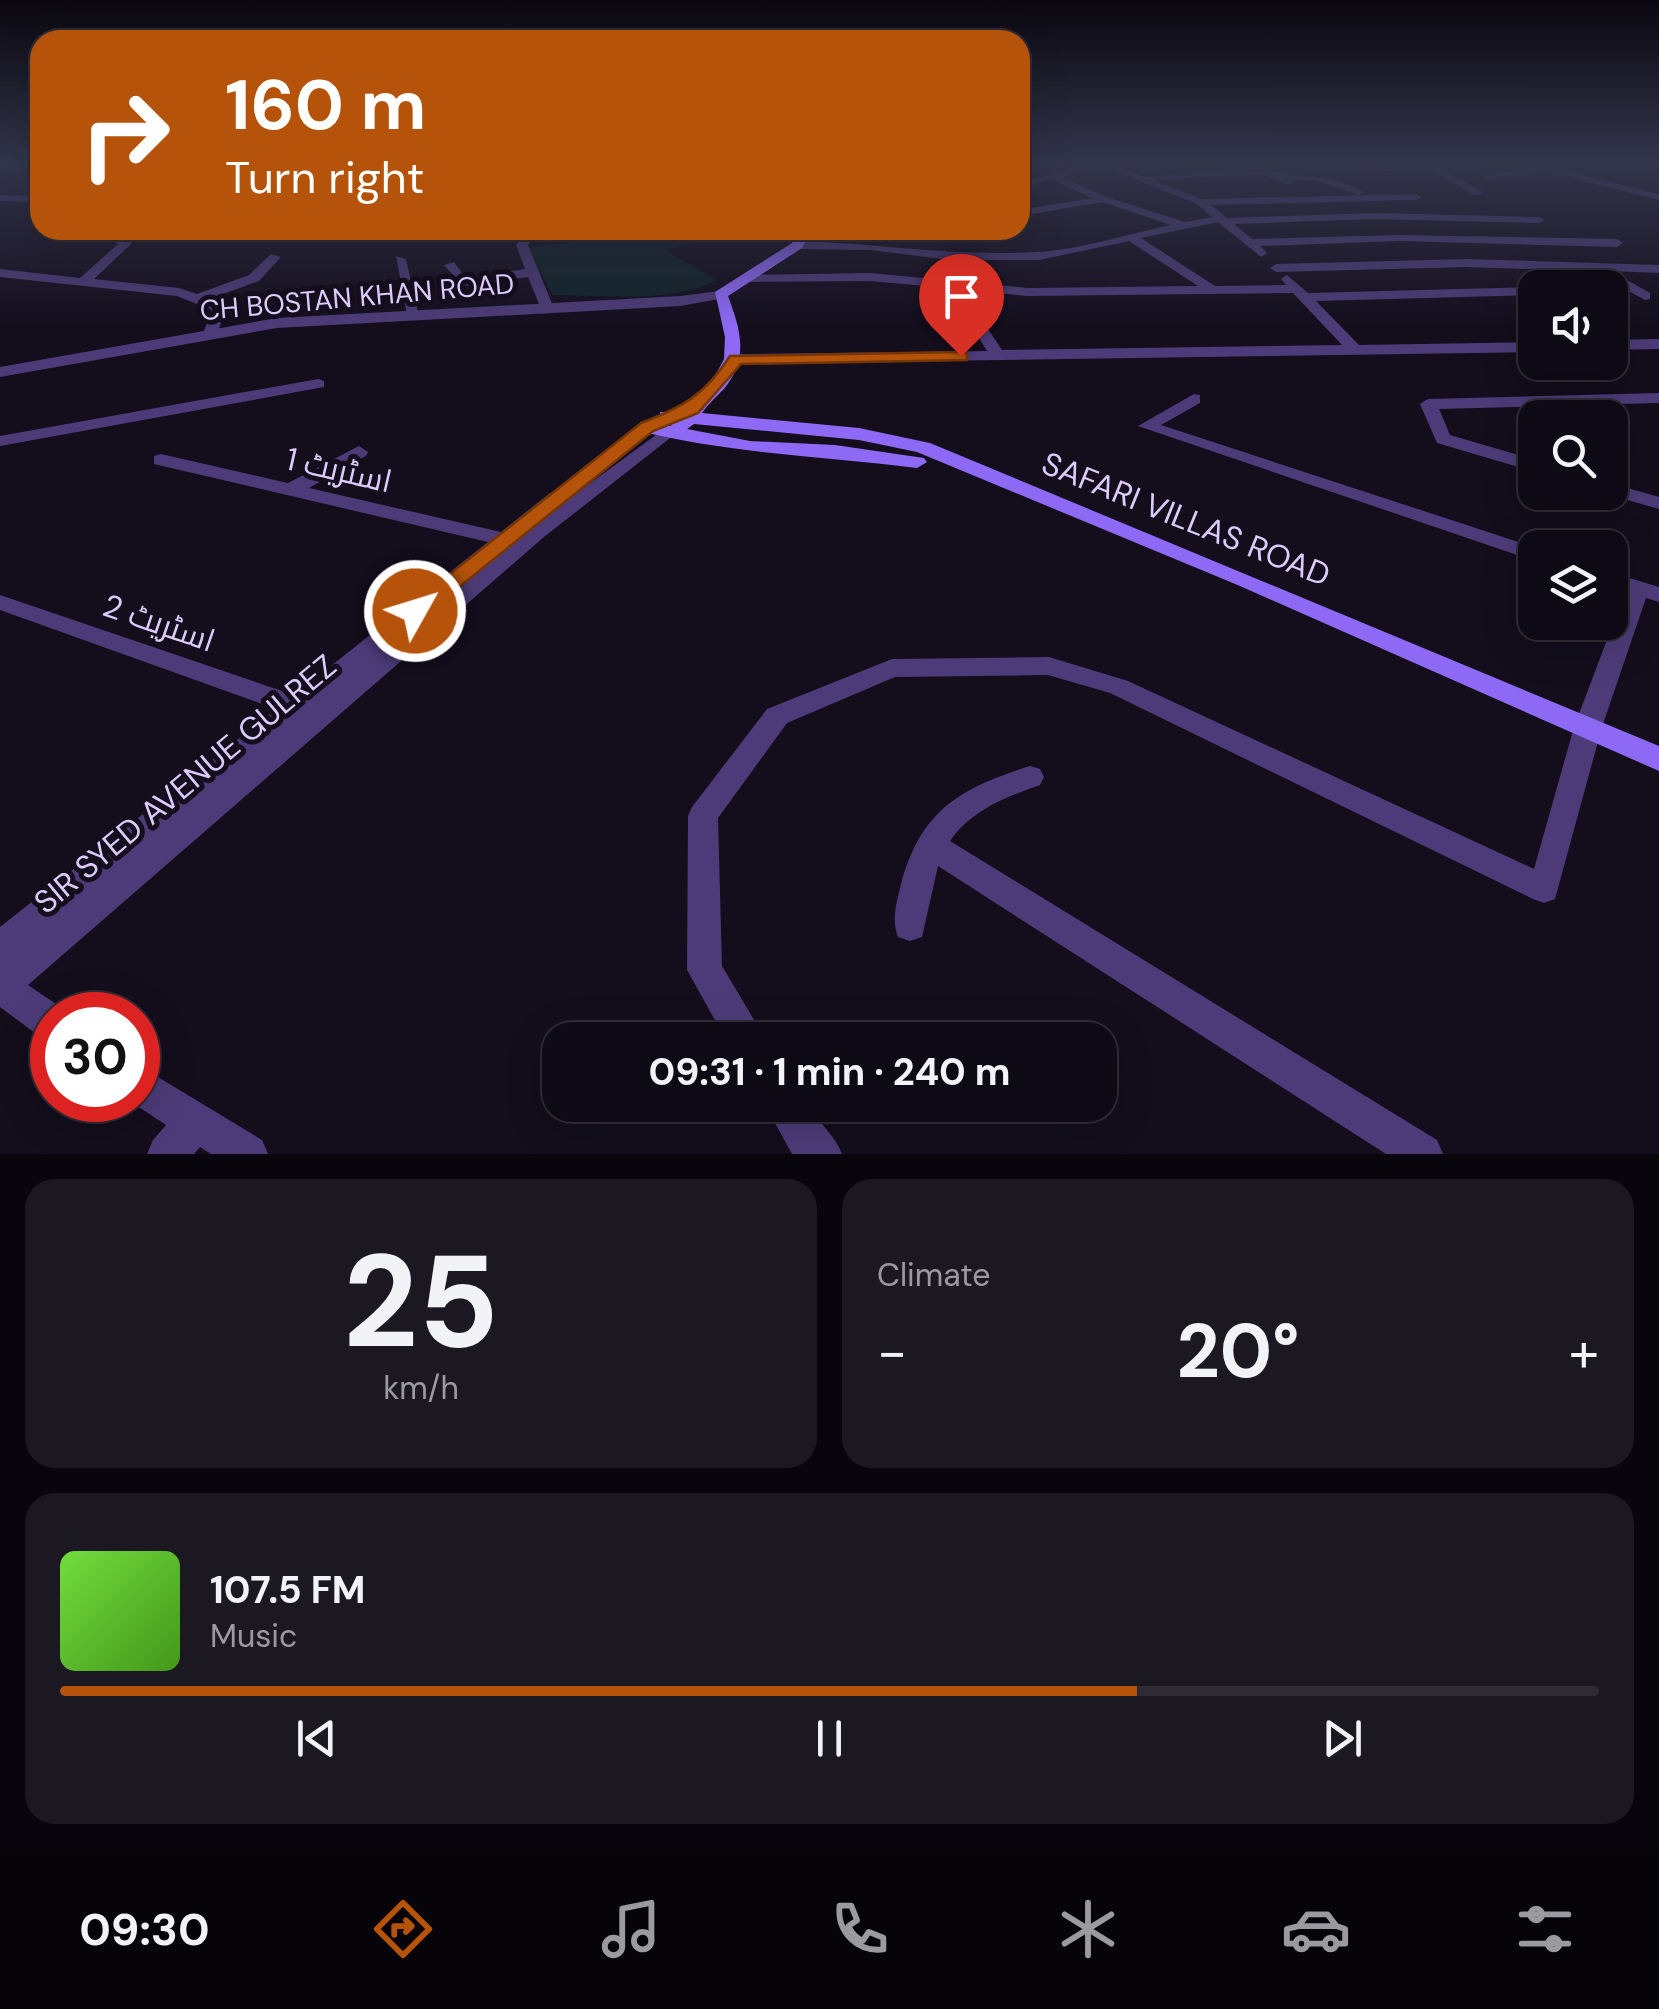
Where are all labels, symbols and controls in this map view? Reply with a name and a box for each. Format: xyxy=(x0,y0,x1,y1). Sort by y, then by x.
text: 160 m xyxy=(225,60,426,151)
icon: right xyxy=(60,70,190,200)
text: Turn right xyxy=(225,148,424,207)
pin xyxy=(919,254,1004,357)
street label: CH BOSTAN KHAN ROAD xyxy=(198,265,516,329)
icon: arrive xyxy=(934,269,989,324)
map controls xyxy=(1518,270,1628,640)
button: sound xyxy=(1518,270,1628,380)
button: search xyxy=(1518,400,1628,510)
street label: اسٹریٹ 1 xyxy=(282,437,396,503)
street label: SAFARI VILLAS ROAD xyxy=(1036,442,1336,596)
button: layers xyxy=(1518,530,1628,640)
position arrow xyxy=(363,559,467,663)
street label: اسٹریٹ 2 xyxy=(97,584,221,662)
street label: SIR SYED AVENUE GULREZ xyxy=(25,645,345,923)
speed limit sign: 30 xyxy=(30,992,160,1122)
text: 09:31 · 1 min · 240 m xyxy=(648,1047,1011,1097)
text: 25 xyxy=(343,1217,499,1386)
text: Climate xyxy=(877,1254,991,1296)
text: 20° xyxy=(1177,1303,1300,1400)
text: − xyxy=(877,1316,907,1388)
text: + xyxy=(1569,1316,1599,1388)
text: km/h xyxy=(383,1367,459,1409)
text: 107.5 FM xyxy=(210,1565,365,1615)
text: Music xyxy=(210,1615,297,1657)
icon: previous xyxy=(289,1711,344,1766)
icon: pause xyxy=(802,1711,857,1766)
icon: next xyxy=(1315,1711,1370,1766)
icon: directions xyxy=(368,1894,438,1964)
icon: music xyxy=(596,1894,666,1964)
icon: phone xyxy=(825,1894,895,1964)
icon: climate xyxy=(1053,1894,1123,1964)
icon: car xyxy=(1281,1894,1351,1964)
icon: filters xyxy=(1510,1894,1580,1964)
text: 09:30 xyxy=(79,1900,210,1959)

